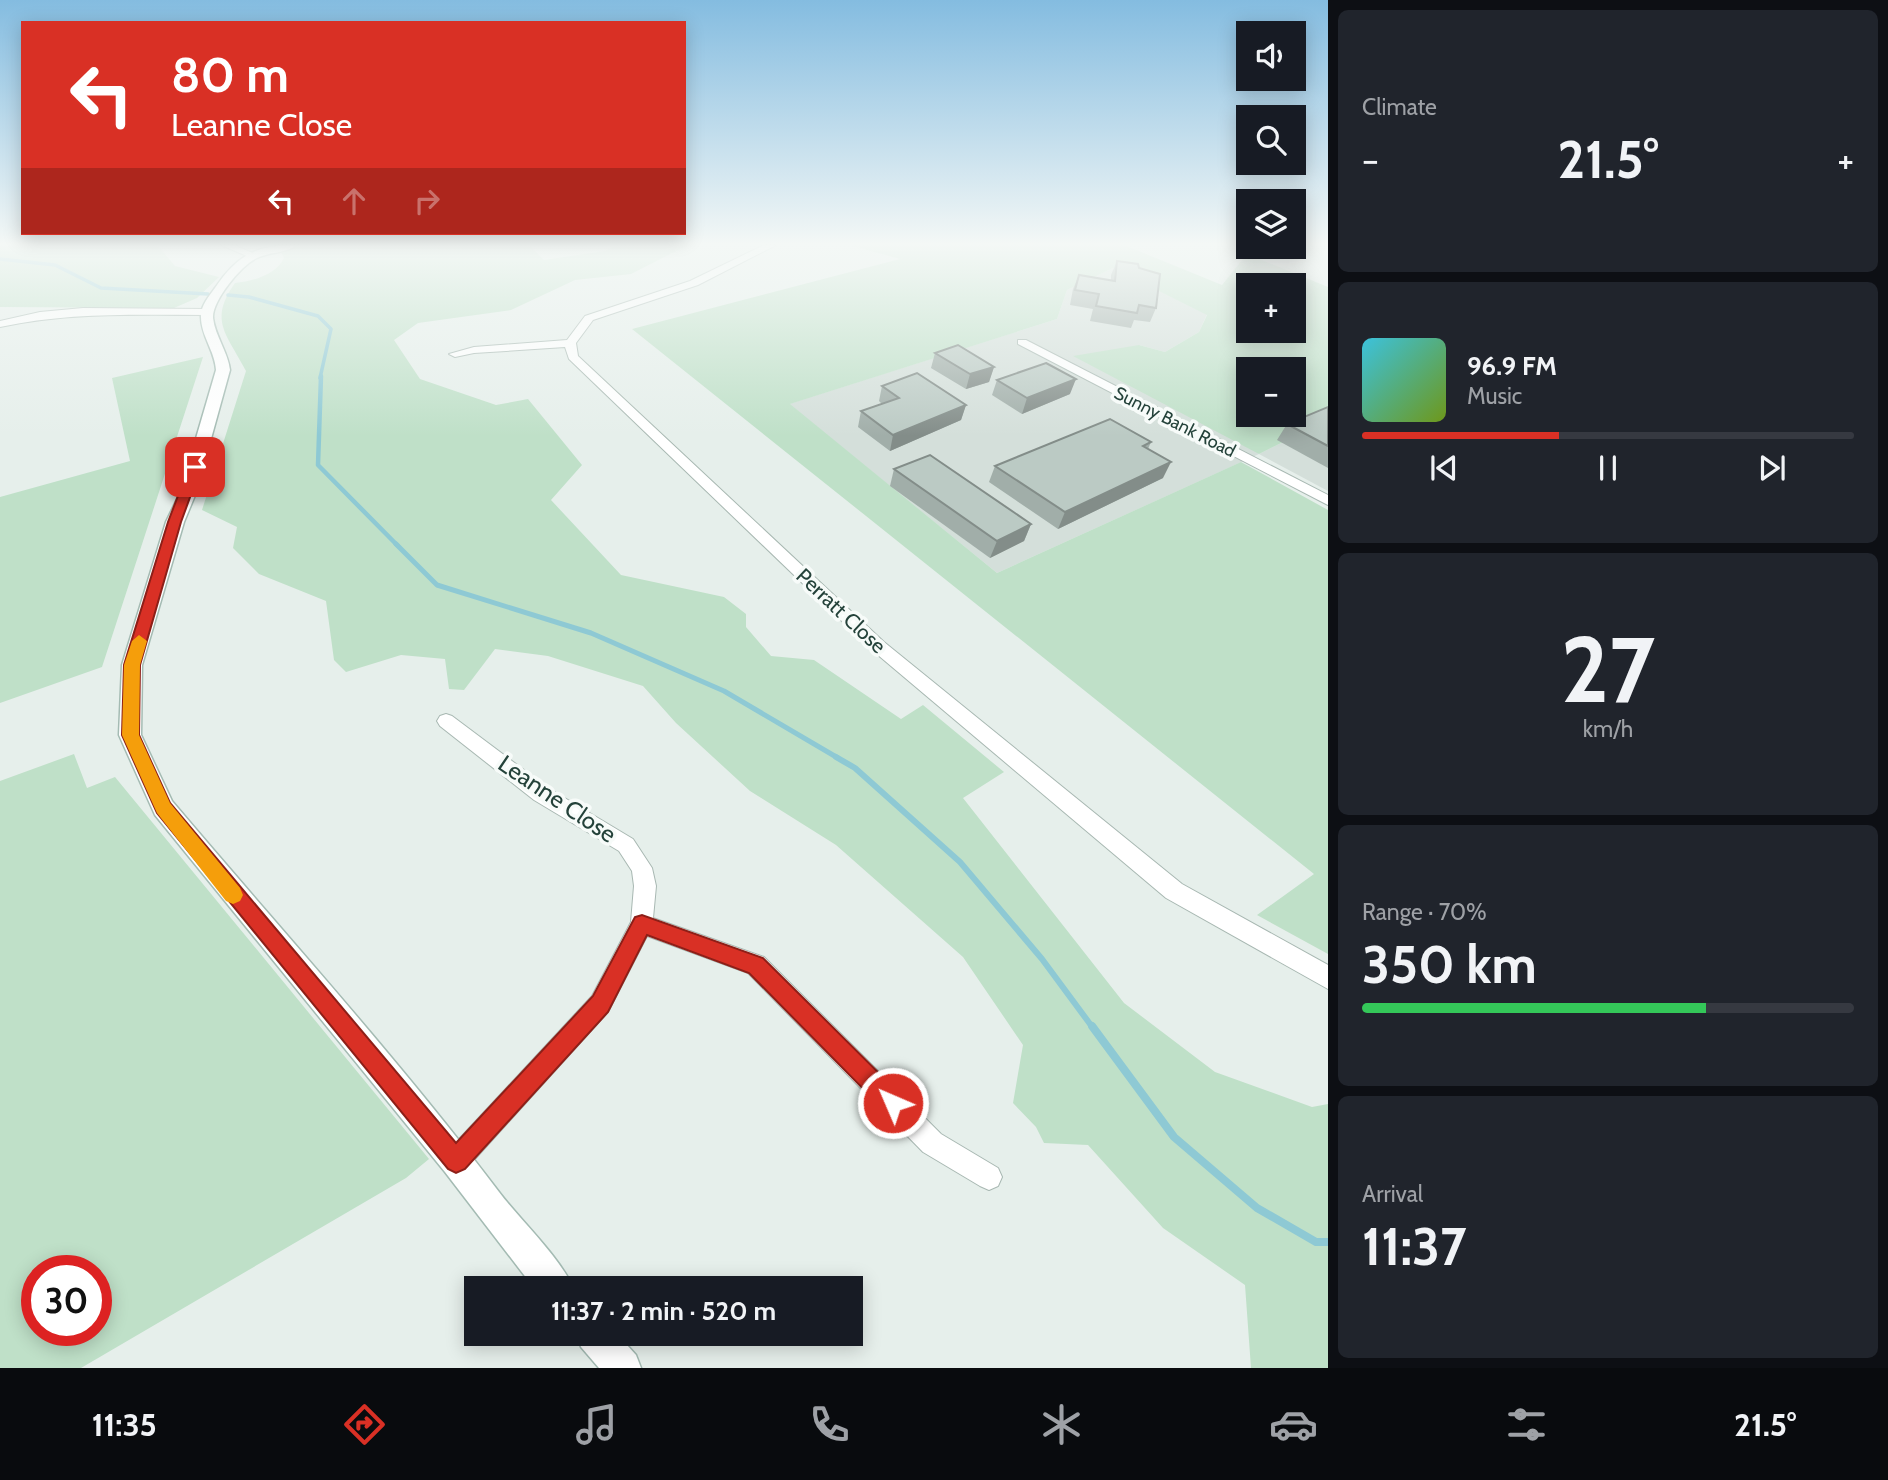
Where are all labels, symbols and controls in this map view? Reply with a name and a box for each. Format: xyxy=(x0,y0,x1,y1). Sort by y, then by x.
map controls xyxy=(1236,21,1306,427)
button: sound xyxy=(1236,21,1306,91)
text: 80 m xyxy=(171,45,289,104)
icon: left xyxy=(56,49,147,140)
text: Climate xyxy=(1362,93,1437,121)
text: Leanne Close xyxy=(171,105,352,144)
button: search xyxy=(1236,105,1306,175)
text: 21.5° xyxy=(1557,128,1659,191)
text: − xyxy=(1362,136,1379,183)
text: + xyxy=(1837,136,1854,183)
icon: left xyxy=(262,182,300,220)
icon: ahead xyxy=(335,182,373,220)
icon: right xyxy=(408,182,446,220)
button: layers xyxy=(1236,189,1306,259)
button: + xyxy=(1236,273,1306,343)
text: 96.9 FM xyxy=(1467,350,1557,382)
button: − xyxy=(1236,357,1306,427)
street label: Sunny Bank Road xyxy=(1111,382,1239,462)
text: Music xyxy=(1467,382,1522,410)
pin xyxy=(165,437,225,497)
icon: arrive xyxy=(176,448,214,486)
icon: previous xyxy=(1425,449,1463,487)
icon: pause xyxy=(1589,449,1627,487)
icon: next xyxy=(1753,449,1791,487)
street label: Perratt Close xyxy=(791,563,891,659)
text: 27 xyxy=(1561,614,1655,725)
text: km/h xyxy=(1583,715,1633,743)
street label: Leanne Close xyxy=(493,749,622,849)
text: Range · 70% xyxy=(1362,898,1487,926)
text: 350 km xyxy=(1362,933,1537,996)
position arrow xyxy=(856,1066,930,1140)
text: Arrival xyxy=(1362,1180,1423,1208)
text: 11:37 xyxy=(1362,1215,1466,1278)
speed limit sign: 30 xyxy=(21,1255,112,1346)
text: 11:37 · 2 min · 520 m xyxy=(551,1295,776,1327)
icon: directions xyxy=(340,1400,389,1449)
icon: music xyxy=(572,1400,621,1449)
icon: phone xyxy=(805,1400,854,1449)
icon: climate xyxy=(1037,1400,1086,1449)
icon: car xyxy=(1269,1400,1318,1449)
icon: filters xyxy=(1502,1400,1551,1449)
text: 11:35 xyxy=(92,1405,157,1444)
text: 21.5° xyxy=(1734,1405,1796,1444)

